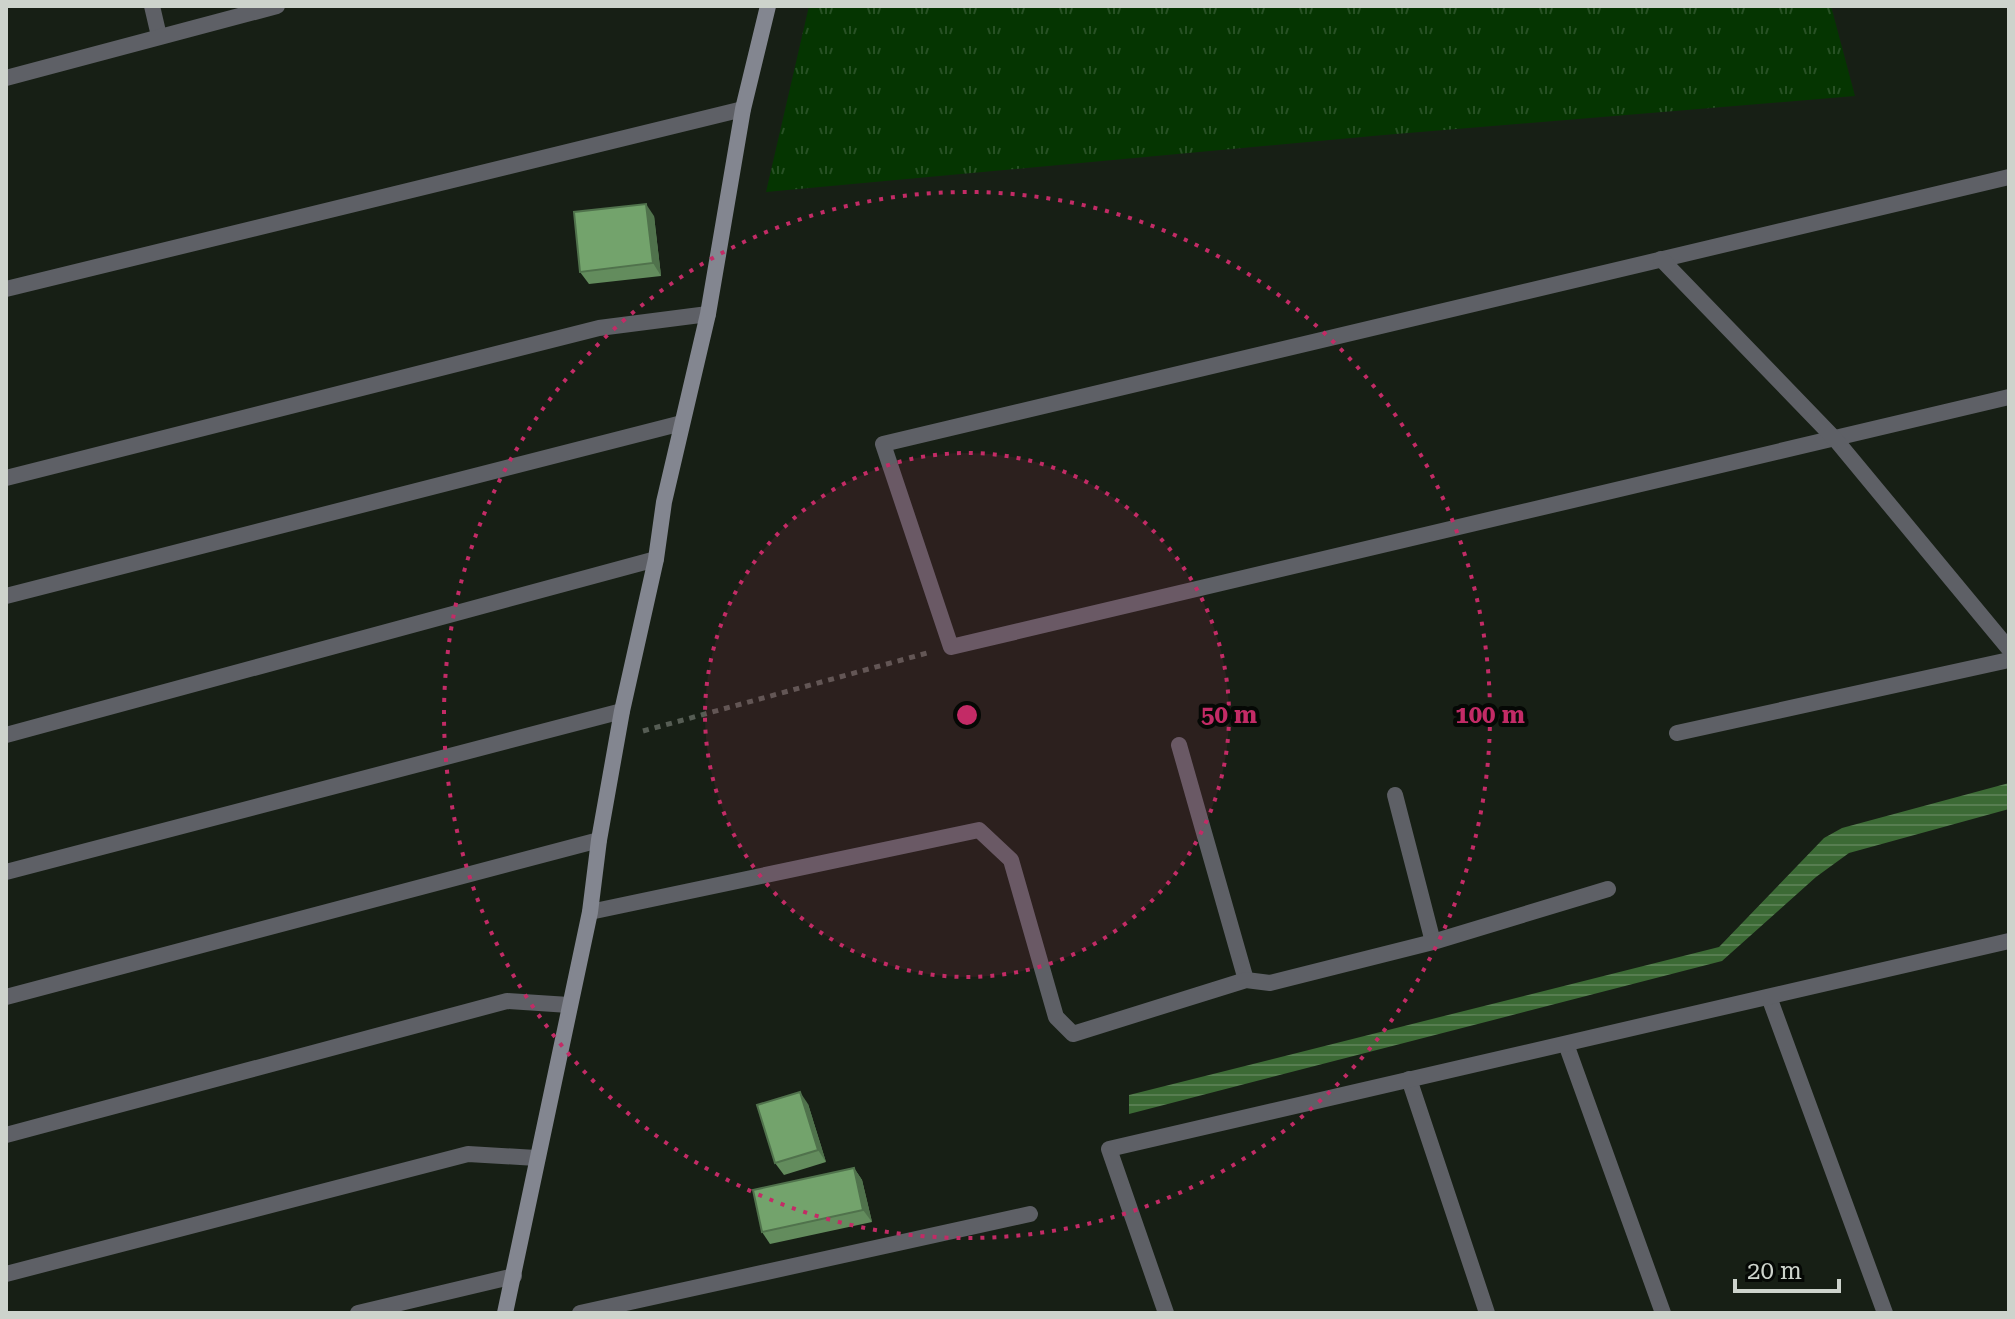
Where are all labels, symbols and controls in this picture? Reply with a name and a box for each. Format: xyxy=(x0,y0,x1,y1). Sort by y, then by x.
centre of rings xyxy=(953,701,981,729)
text: 50 m xyxy=(1201,701,1257,729)
text: 100 m xyxy=(1455,701,1525,729)
scale bar xyxy=(1735,1243,1839,1293)
text: 20 m xyxy=(1747,1257,1802,1285)

